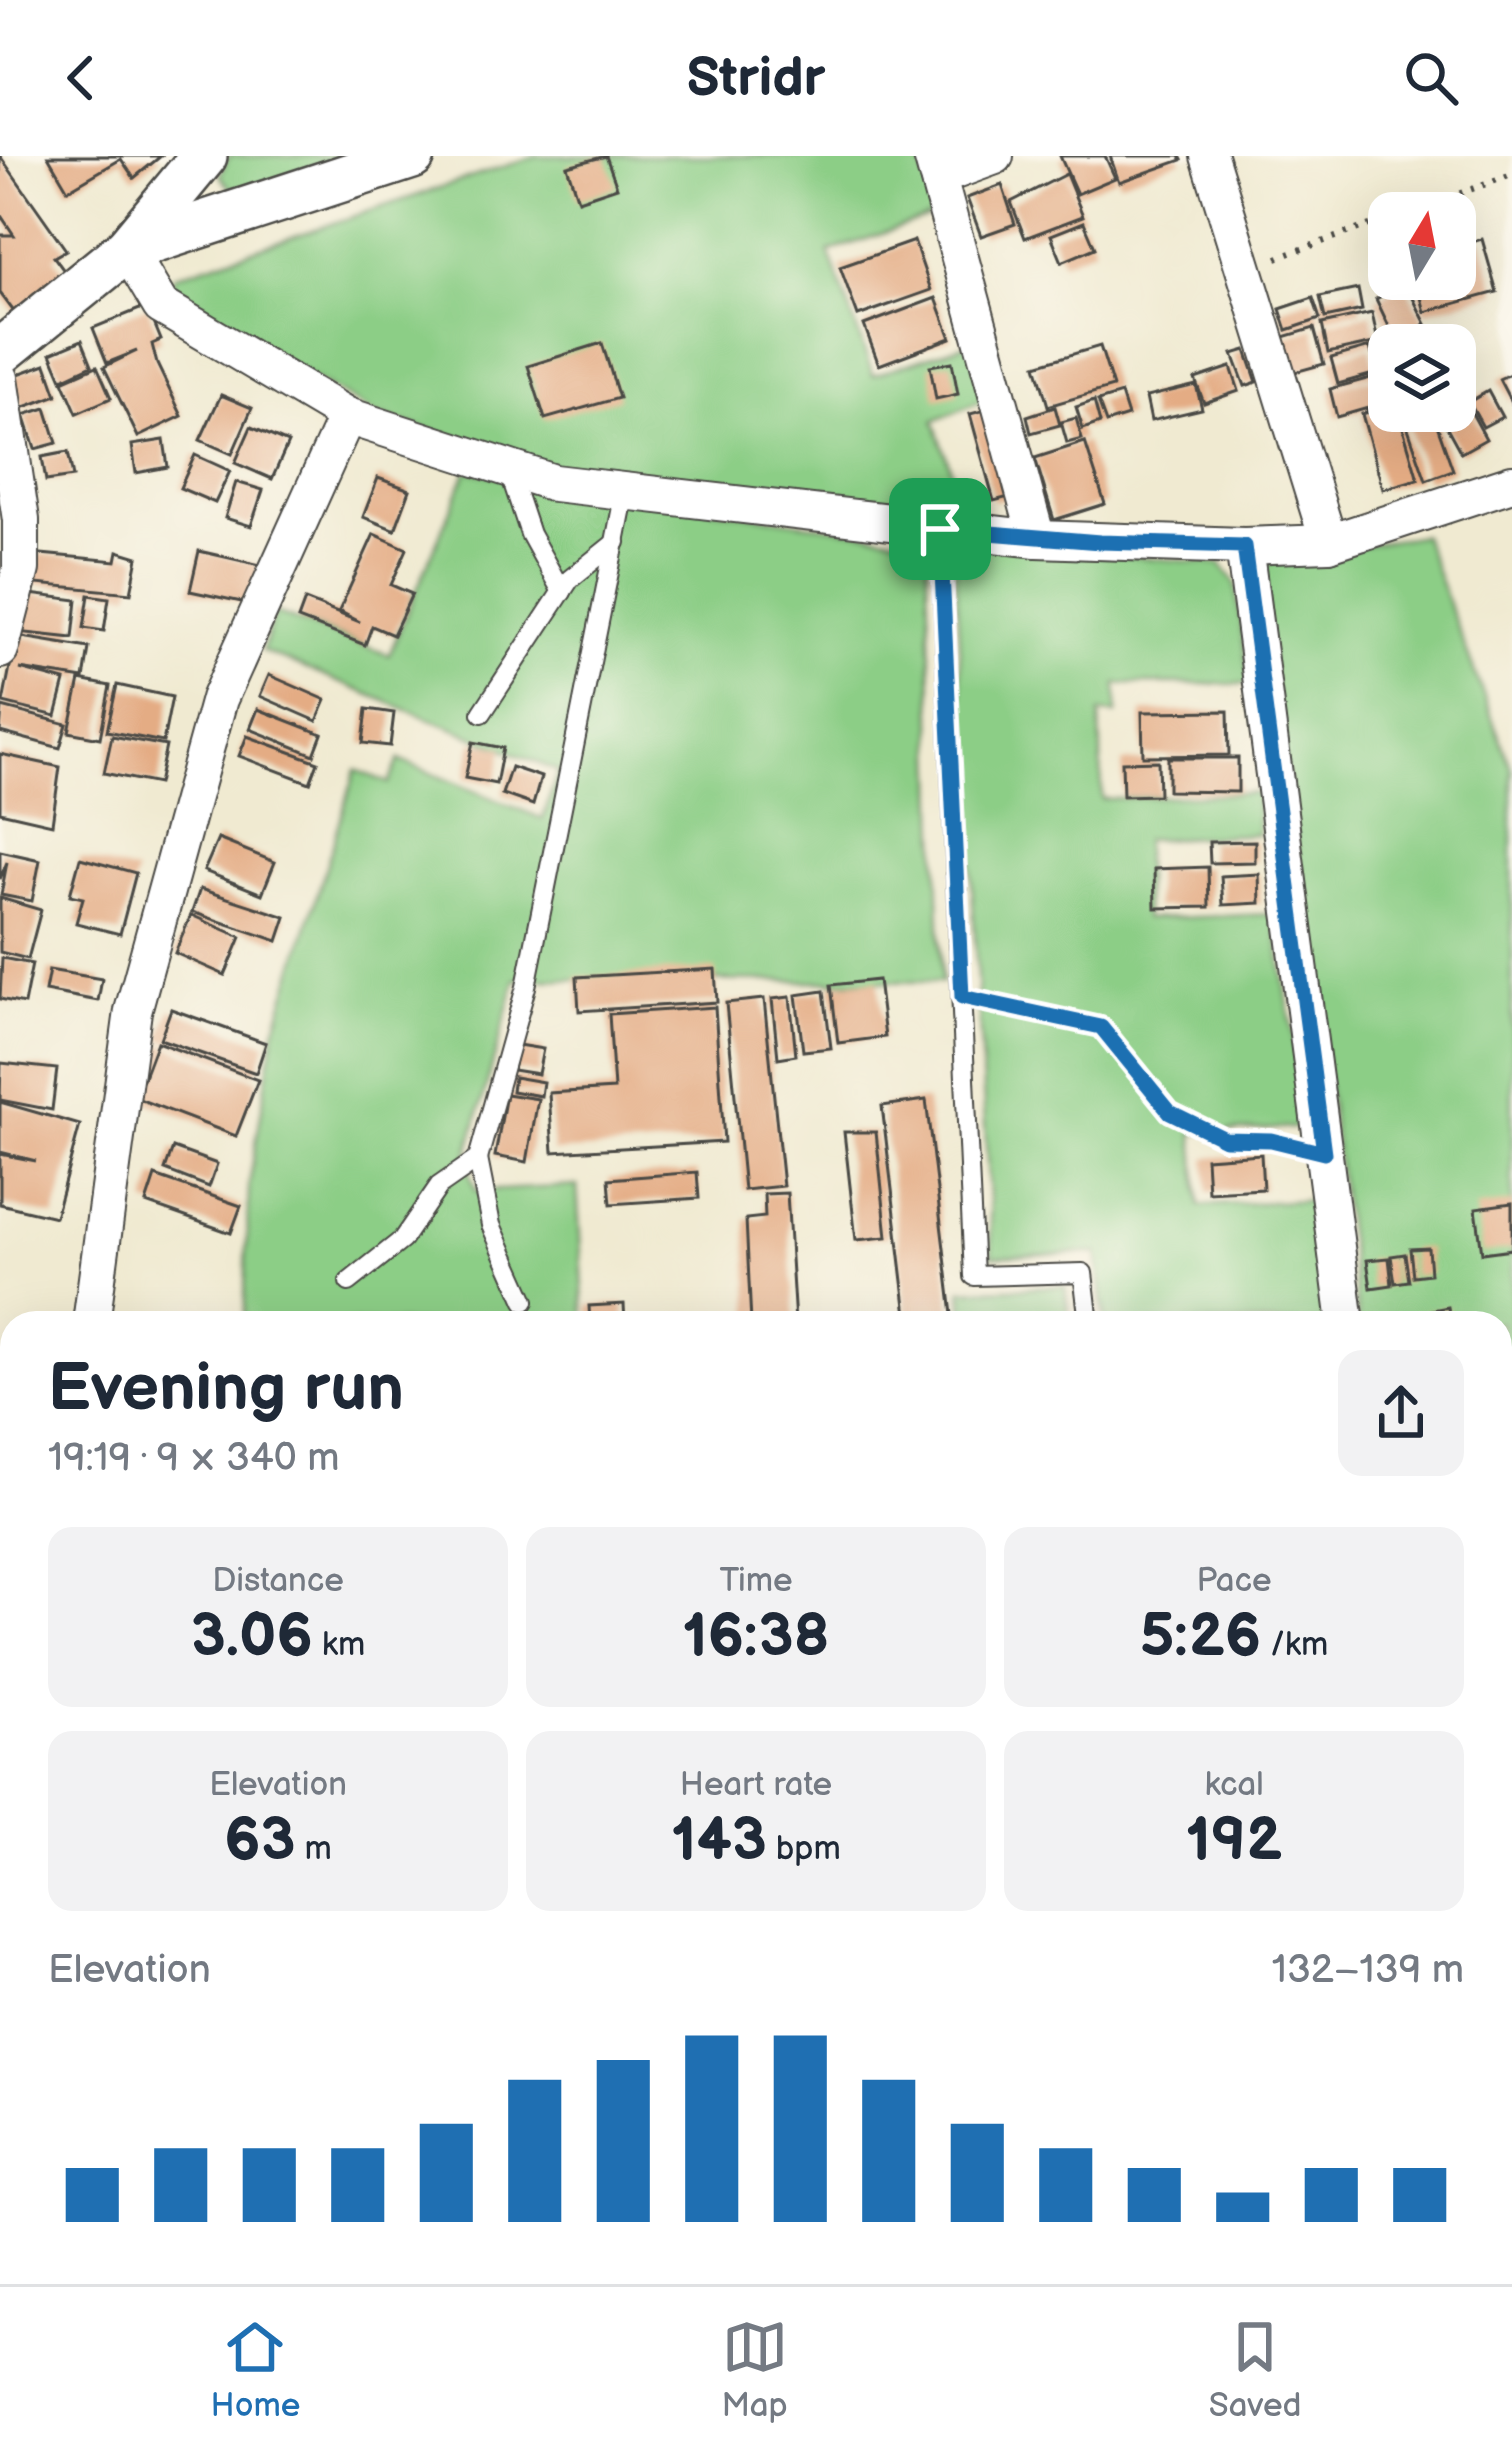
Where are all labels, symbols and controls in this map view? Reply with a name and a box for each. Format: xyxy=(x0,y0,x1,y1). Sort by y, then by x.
icon: back xyxy=(48,45,114,111)
icon: search xyxy=(1398,45,1464,111)
text: Stridr xyxy=(687,46,825,111)
north arrow xyxy=(1368,192,1476,300)
map controls xyxy=(1368,192,1476,432)
button: layers xyxy=(1368,324,1476,432)
pin xyxy=(889,478,991,580)
icon: arrive xyxy=(907,496,973,562)
text: Evening run xyxy=(48,1350,404,1429)
button: share xyxy=(1338,1350,1464,1476)
text: 19:19 · 9 × 340 m xyxy=(48,1435,340,1482)
text: Distance xyxy=(212,1561,344,1601)
text: Time xyxy=(719,1561,793,1601)
text: Pace xyxy=(1196,1561,1272,1601)
text: 3.06 xyxy=(191,1601,313,1673)
text: 16:38 xyxy=(682,1601,830,1673)
text: 5:26 xyxy=(1140,1601,1261,1673)
text: km xyxy=(313,1625,365,1665)
text: /km xyxy=(1261,1625,1328,1665)
text: Elevation xyxy=(209,1765,347,1805)
text: Heart rate xyxy=(680,1765,832,1805)
text: kcal xyxy=(1204,1765,1264,1805)
text: 63 xyxy=(224,1805,296,1877)
text: 143 xyxy=(671,1805,767,1877)
text: 192 xyxy=(1186,1805,1282,1877)
text: m xyxy=(296,1829,332,1869)
text: bpm xyxy=(767,1829,841,1869)
text: Elevation xyxy=(48,1947,211,1994)
text: 132–139 m xyxy=(1272,1947,1464,1994)
tab: Home xyxy=(211,2314,300,2426)
tab: Map xyxy=(721,2314,788,2426)
tab: Saved xyxy=(1209,2314,1301,2426)

